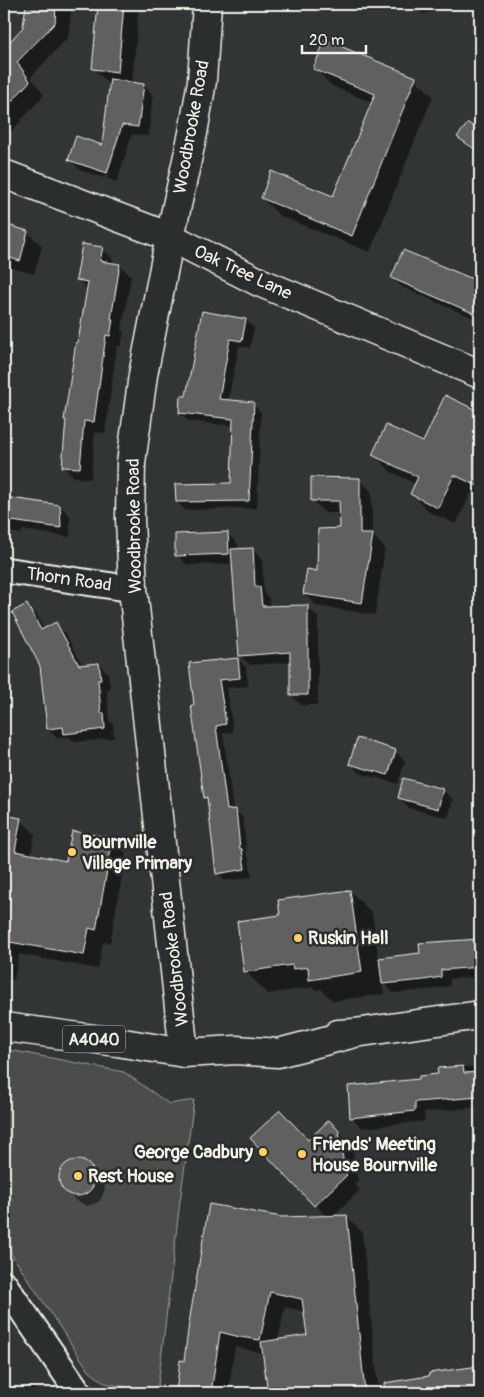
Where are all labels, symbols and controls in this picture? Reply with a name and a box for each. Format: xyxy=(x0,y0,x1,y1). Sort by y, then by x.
scale bar xyxy=(302,22,365,54)
text: 20 m xyxy=(309,31,344,50)
street label: Woodbrooke Road xyxy=(168,58,215,196)
street label: Oak Tree Lane xyxy=(190,240,296,305)
street label: Woodbrooke Road xyxy=(122,458,147,594)
street label: Thorn Road xyxy=(25,562,113,597)
place label: Bournville Village Primary xyxy=(82,831,192,875)
marker: Bournville Village Primary xyxy=(66,846,78,858)
street label: Woodbrooke Road xyxy=(155,890,194,1028)
place label: Ruskin Hall xyxy=(308,927,388,950)
marker: Ruskin Hall xyxy=(292,932,304,944)
road number: A4040 xyxy=(63,1026,125,1052)
place label: Friends' Meeting House Bournville xyxy=(312,1133,438,1177)
place label: George Cadbury xyxy=(134,1141,253,1164)
marker: George Cadbury xyxy=(257,1146,269,1158)
marker: Friends' Meeting House Bournville xyxy=(296,1148,308,1160)
place label: Rest House xyxy=(88,1165,175,1188)
marker: Rest House xyxy=(72,1170,84,1182)

